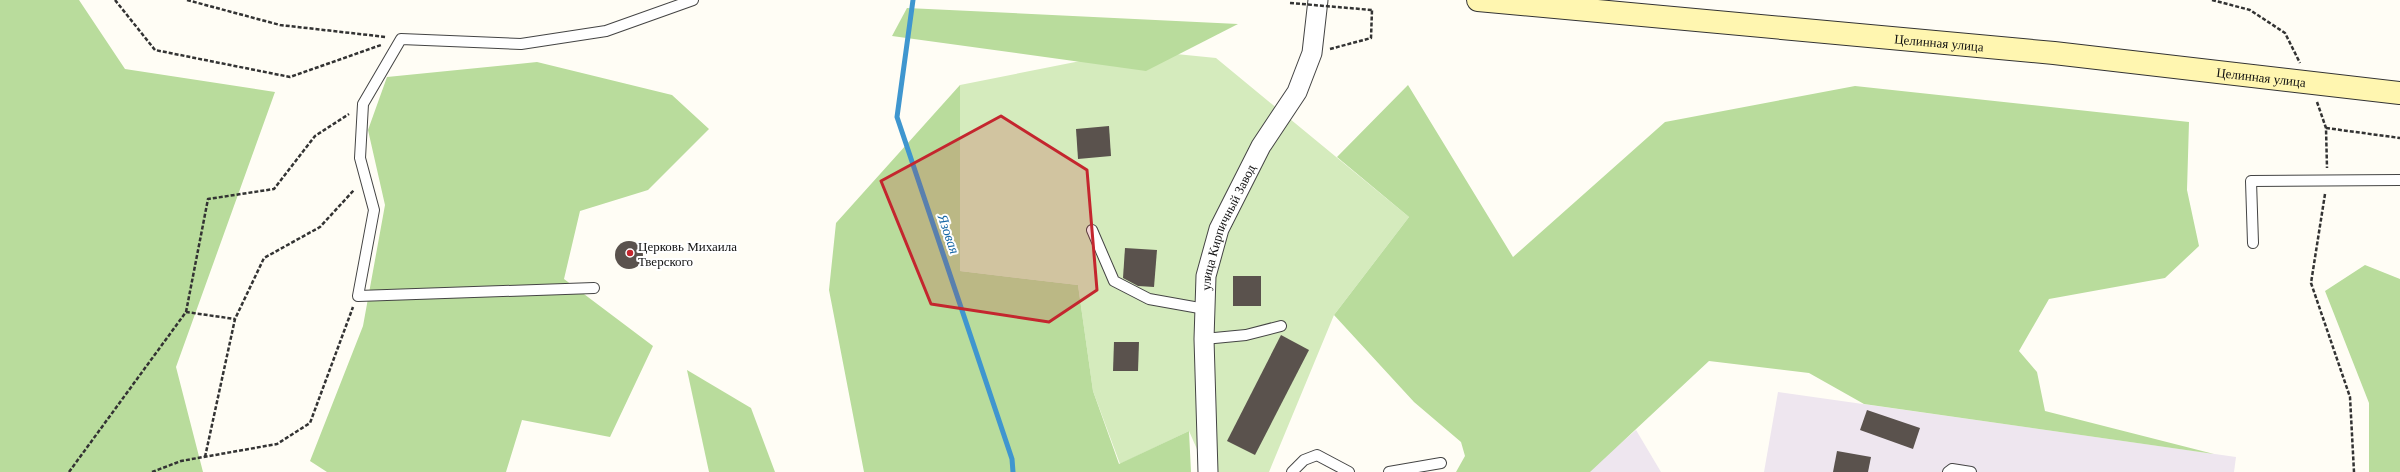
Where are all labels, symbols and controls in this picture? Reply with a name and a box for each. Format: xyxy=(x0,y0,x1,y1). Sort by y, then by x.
street label: Целинная улица xyxy=(1894,31,1985,55)
street label: Целинная улица xyxy=(2216,65,2307,90)
street label: улица Кирпичный Завод xyxy=(1199,162,1259,291)
water label: Язовая xyxy=(934,211,962,256)
place label: Церковь Михаила Тверского xyxy=(638,239,737,269)
marker: Церковь Михаила Тверского xyxy=(625,248,635,258)

